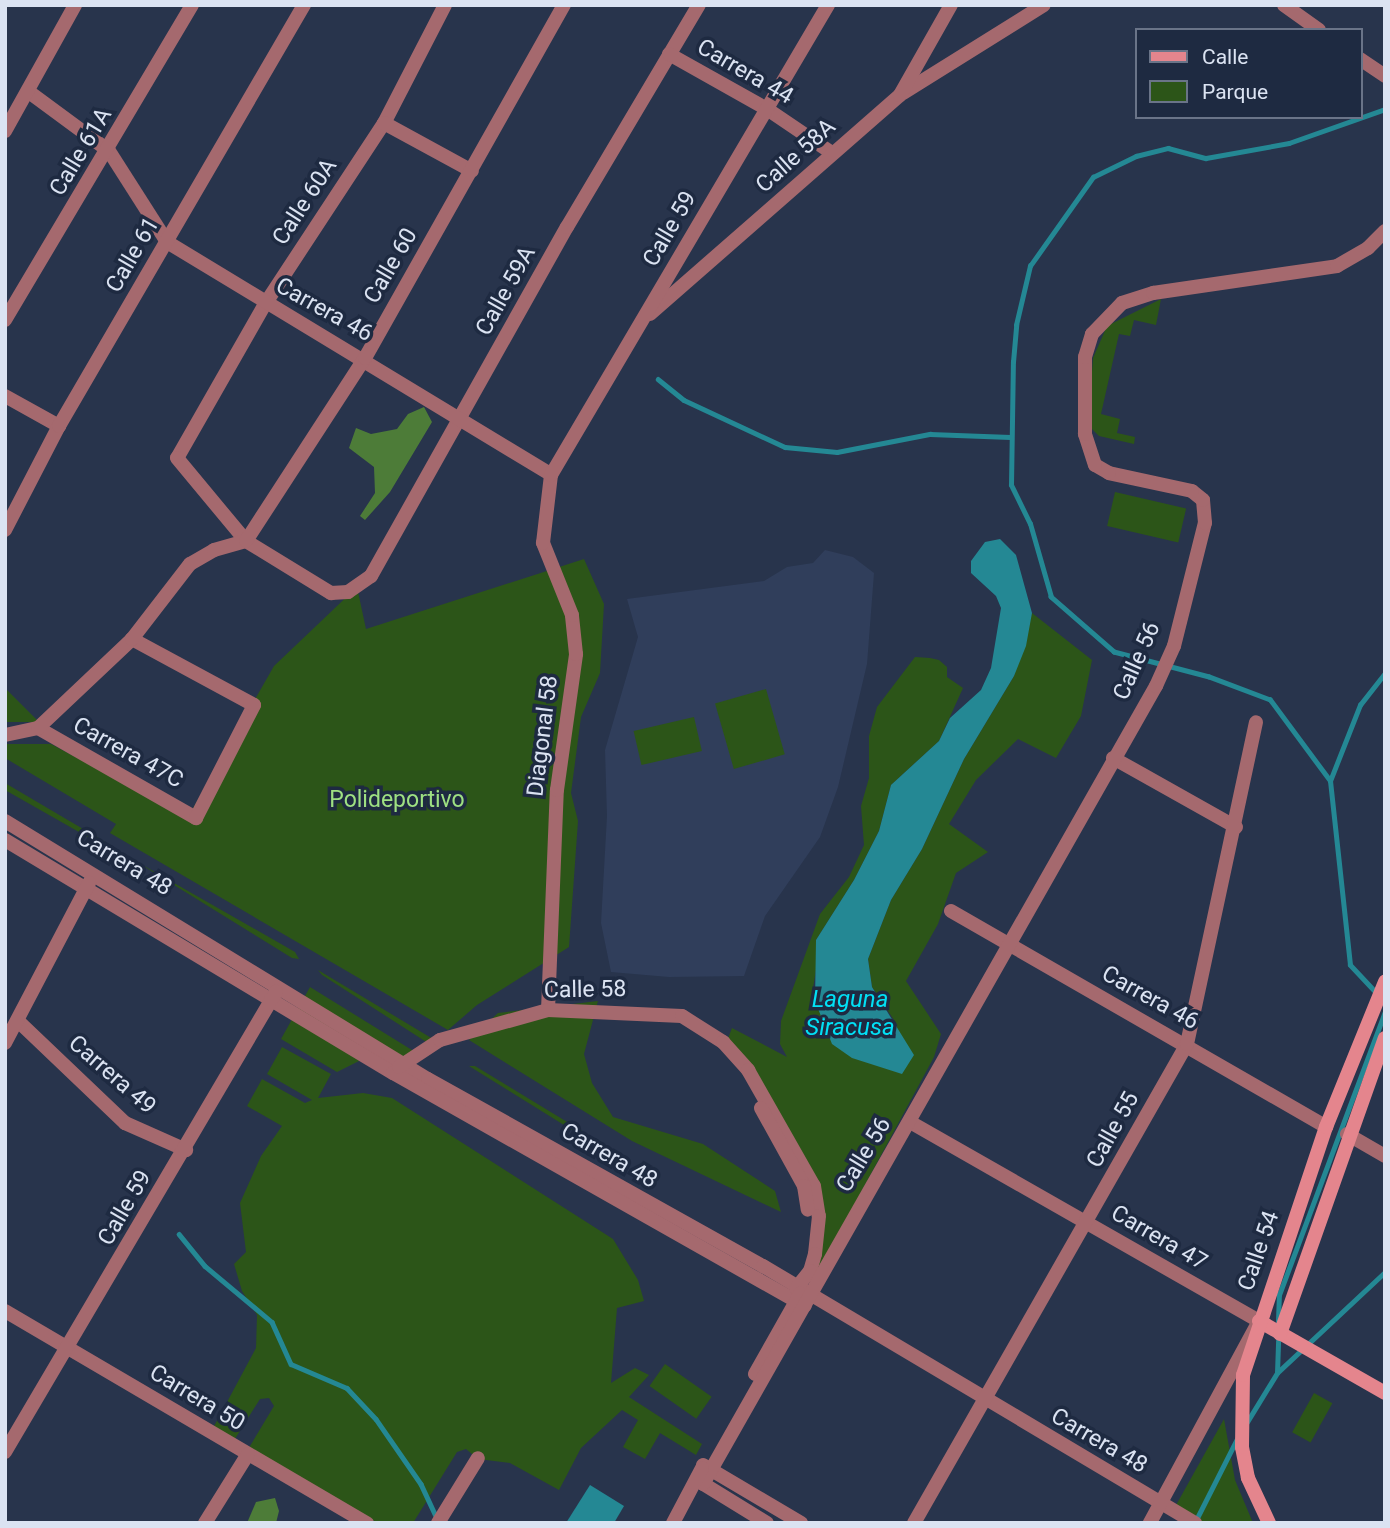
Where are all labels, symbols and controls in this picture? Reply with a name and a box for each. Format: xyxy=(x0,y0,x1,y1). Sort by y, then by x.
legend xyxy=(1134,28,1362,119)
street label: Carrera 44 xyxy=(692,33,798,111)
text: Calle xyxy=(1202,45,1248,69)
text: Parque xyxy=(1202,80,1268,104)
street label: Calle 61A xyxy=(44,103,118,201)
street label: Calle 58A xyxy=(751,113,841,199)
street label: Calle 60A xyxy=(267,154,343,250)
street label: Calle 59 xyxy=(637,186,703,272)
street label: Calle 61 xyxy=(100,212,166,298)
street label: Calle 60 xyxy=(358,223,424,309)
street label: Calle 59A xyxy=(470,242,542,340)
street label: Carrera 46 xyxy=(271,272,377,348)
street label: Calle 56 xyxy=(1108,618,1166,704)
street label: Diagonal 58 xyxy=(522,674,564,798)
street label: Carrera 47C xyxy=(68,711,188,795)
park label: Polideportivo xyxy=(329,786,465,814)
street label: Carrera 48 xyxy=(71,824,177,902)
street label: Carrera 46 xyxy=(1097,960,1203,1036)
street label: Calle 58 xyxy=(544,975,626,1005)
water label: Laguna Siracusa xyxy=(805,986,895,1042)
street label: Carrera 49 xyxy=(63,1030,161,1120)
street label: Calle 55 xyxy=(1081,1087,1145,1173)
street label: Calle 56 xyxy=(831,1113,897,1197)
street label: Carrera 48 xyxy=(556,1117,662,1195)
street label: Calle 59 xyxy=(92,1165,158,1251)
street label: Carrera 47 xyxy=(1106,1199,1212,1277)
street label: Calle 54 xyxy=(1233,1208,1285,1294)
street label: Carrera 50 xyxy=(144,1359,250,1437)
street label: Carrera 48 xyxy=(1046,1402,1152,1480)

